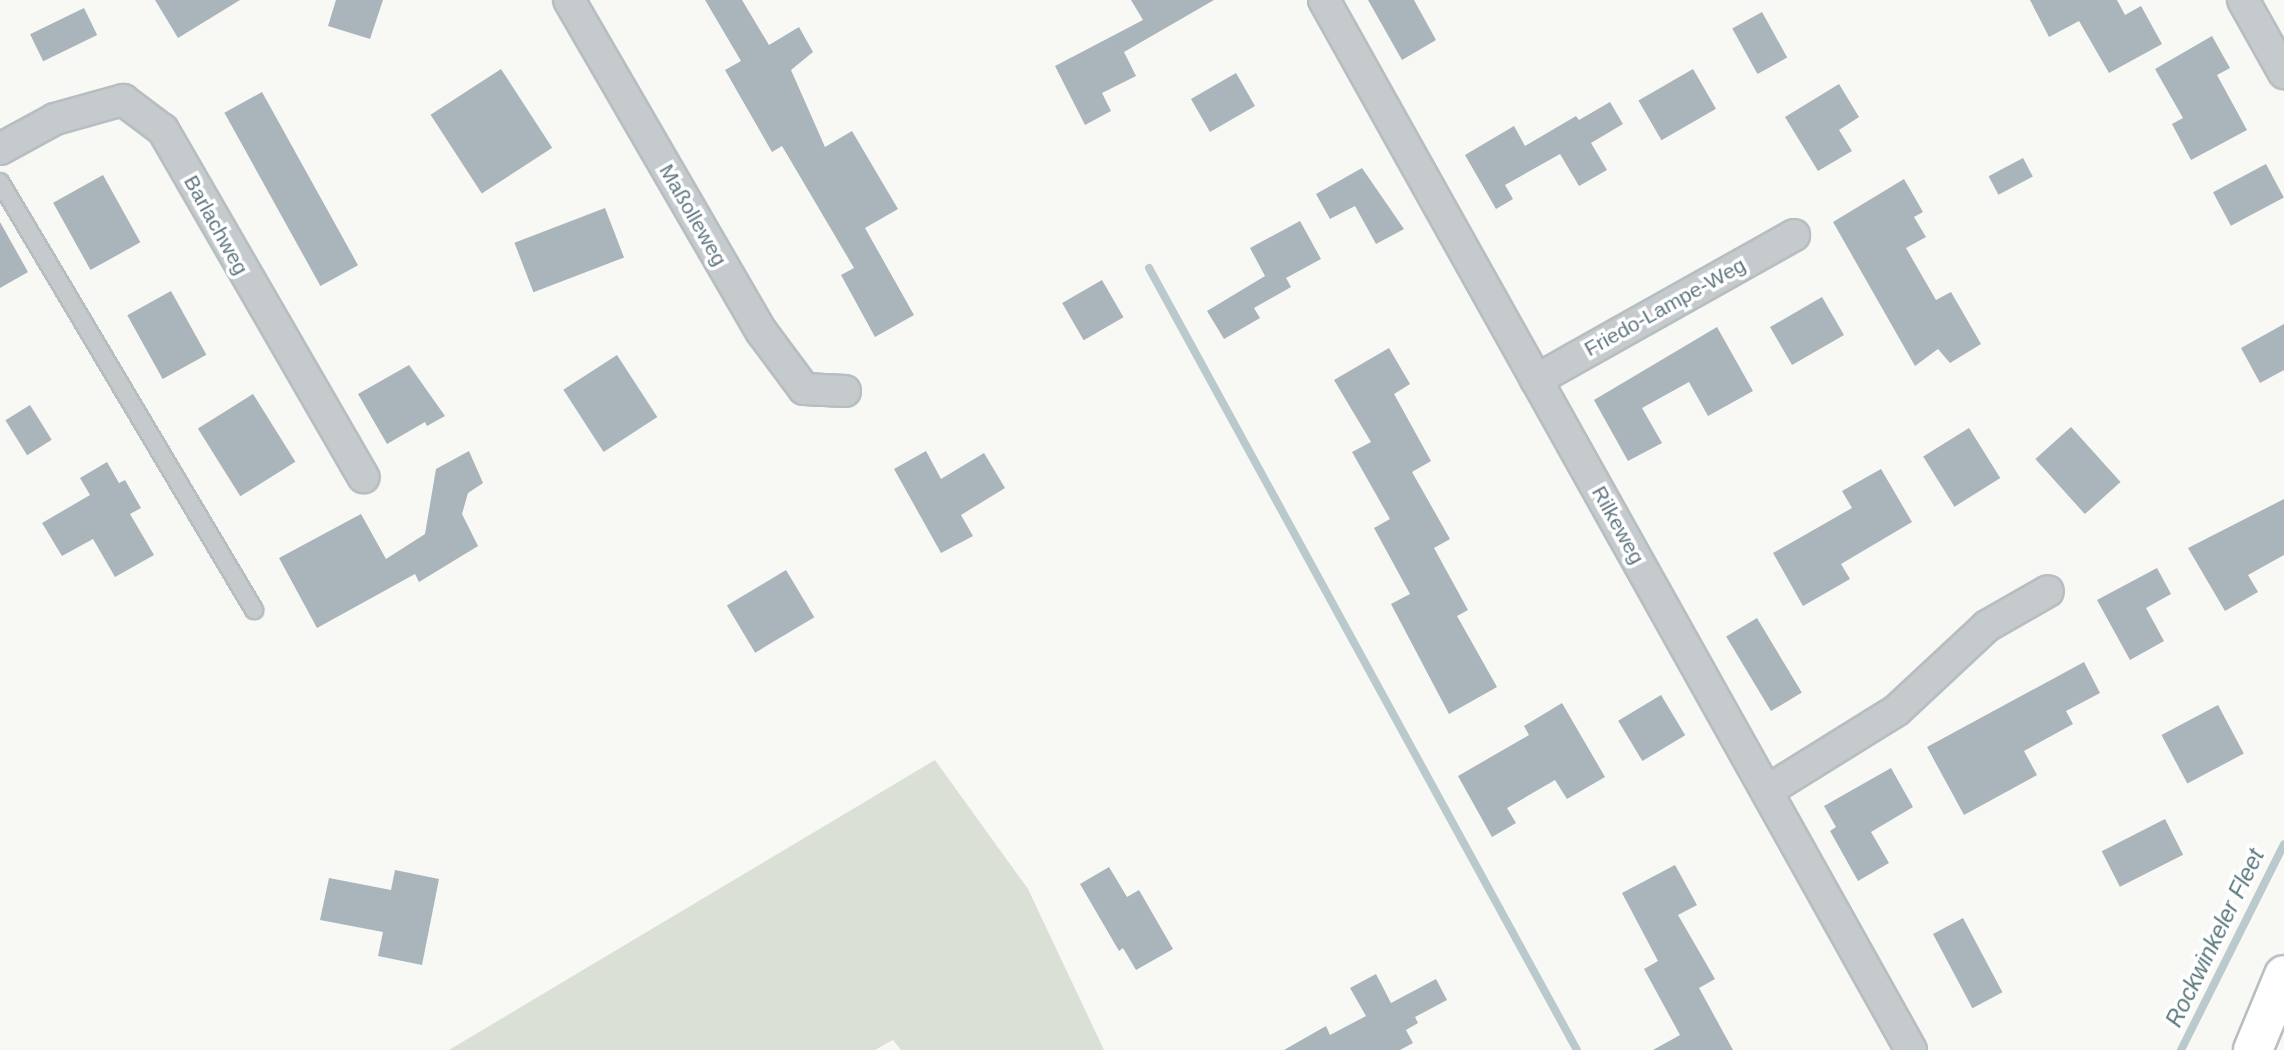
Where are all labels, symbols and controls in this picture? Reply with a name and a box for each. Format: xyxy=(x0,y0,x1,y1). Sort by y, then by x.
street label: Maßolleweg xyxy=(654,160,732,270)
street label: Barlachweg xyxy=(178,171,254,279)
street label: Friedo-Lampe-Weg xyxy=(1580,252,1750,362)
street label: Rilkeweg xyxy=(1586,482,1650,568)
water label: Rockwinkeler Fleet xyxy=(2160,845,2270,1031)

